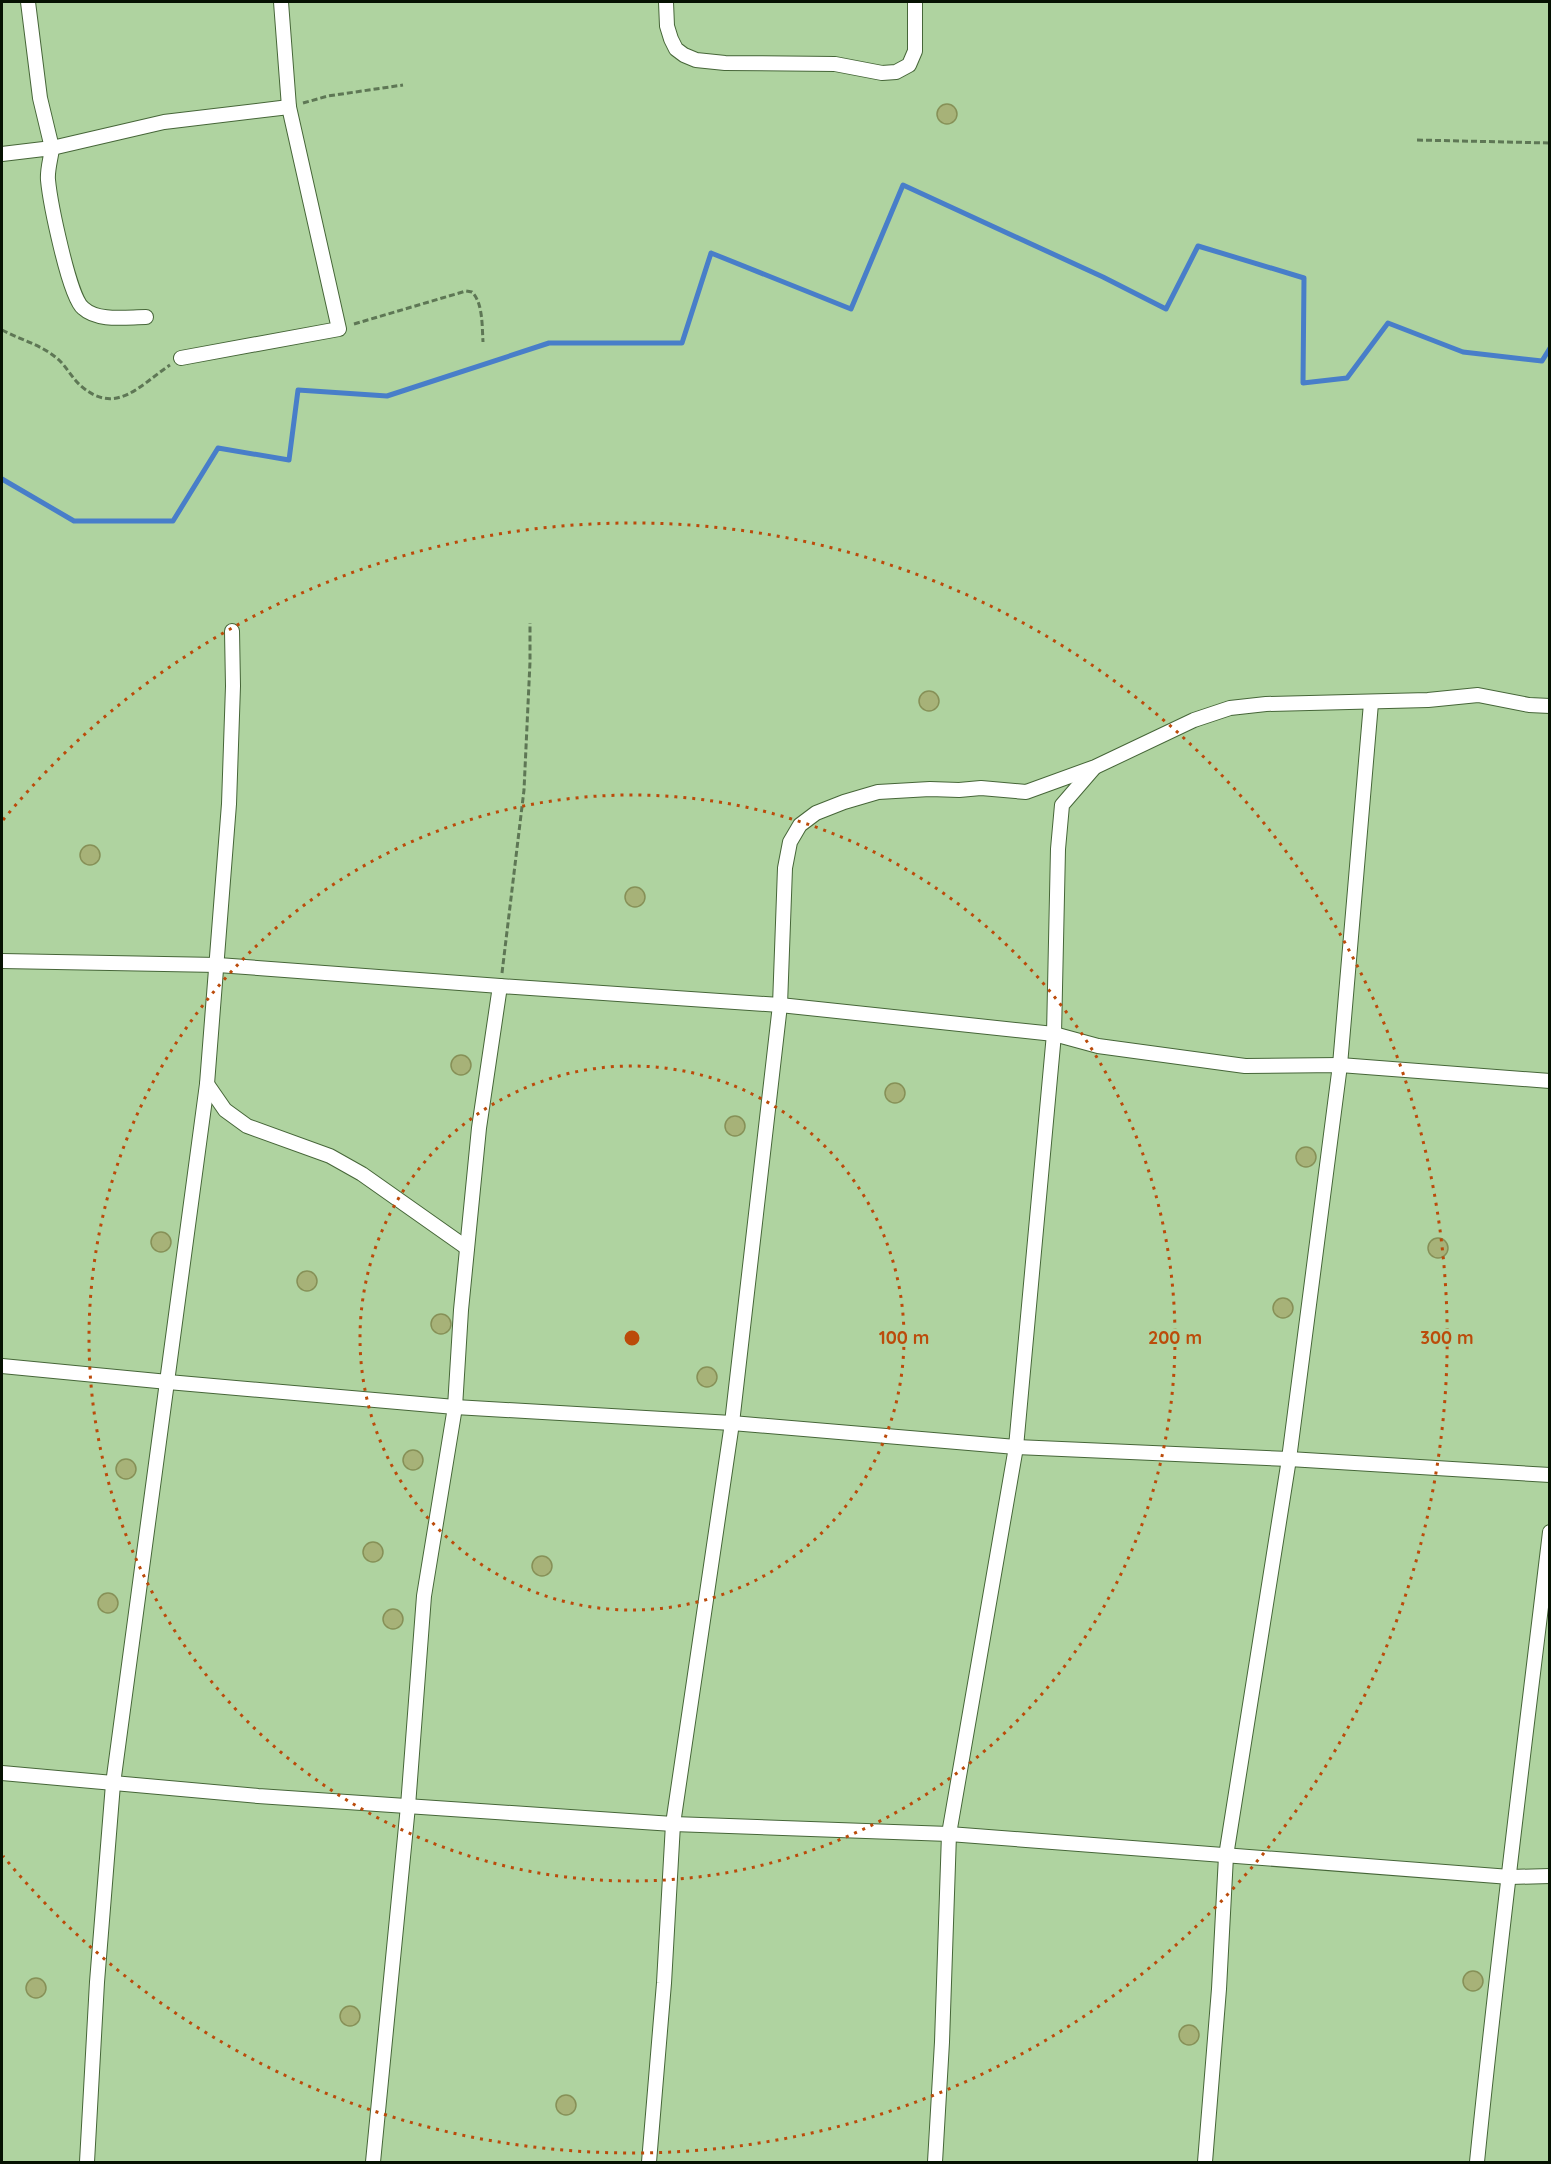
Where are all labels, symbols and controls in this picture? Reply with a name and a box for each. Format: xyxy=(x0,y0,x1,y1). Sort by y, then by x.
text: 100 m xyxy=(879,1326,929,1349)
text: 200 m xyxy=(1148,1326,1202,1349)
text: 300 m xyxy=(1420,1326,1474,1349)
centre of rings xyxy=(622,1328,642,1348)

